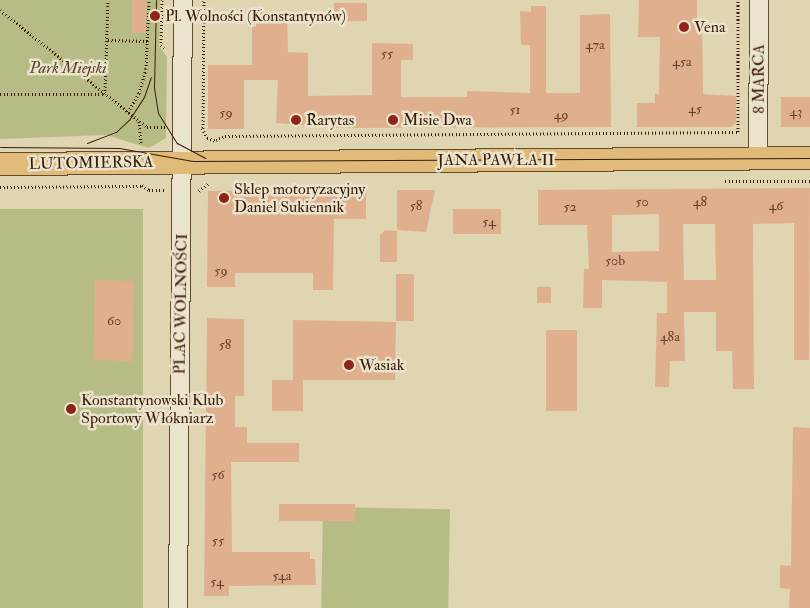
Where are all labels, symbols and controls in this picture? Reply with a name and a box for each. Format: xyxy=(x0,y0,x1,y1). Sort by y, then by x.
place label: Pl. Wolności (Konstantynów) xyxy=(165,6,346,26)
marker: Pl. Wolności (Konstantynów) xyxy=(149,10,161,22)
place label: Vena xyxy=(694,17,726,37)
marker: Vena xyxy=(678,21,690,33)
house number: 47a xyxy=(585,37,605,53)
street label: 8 MARCA xyxy=(749,44,769,114)
house number: 55 xyxy=(381,46,393,62)
house number: 45a xyxy=(672,54,692,70)
park label: Park Miejski xyxy=(29,58,107,78)
house number: 45 xyxy=(688,101,702,117)
house number: 51 xyxy=(509,102,521,118)
house number: 43 xyxy=(790,104,802,120)
house number: 59 xyxy=(219,105,233,121)
house number: 49 xyxy=(554,107,568,123)
place label: Rarytas xyxy=(306,110,354,130)
place label: Misie Dwa xyxy=(403,110,472,130)
marker: Rarytas xyxy=(290,114,302,126)
marker: Misie Dwa xyxy=(387,114,399,126)
street label: JANA PAWŁA II xyxy=(438,150,554,170)
street label: LUTOMIERSKA xyxy=(29,152,153,174)
place label: Sklep motoryzacyjny Daniel Sukiennik xyxy=(234,179,365,217)
marker: Sklep motoryzacyjny Daniel Sukiennik xyxy=(218,192,230,204)
house number: 50 xyxy=(635,194,649,210)
house number: 48 xyxy=(693,194,707,210)
house number: 58 xyxy=(410,198,422,214)
house number: 46 xyxy=(769,198,783,214)
house number: 52 xyxy=(563,199,577,215)
house number: 54 xyxy=(482,214,496,230)
street label: PLAC WOLNOŚCI xyxy=(170,233,192,375)
house number: 50b xyxy=(605,253,625,269)
house number: 59 xyxy=(214,263,228,279)
house number: 60 xyxy=(107,313,121,329)
house number: 48a xyxy=(660,329,680,345)
house number: 58 xyxy=(219,337,231,353)
place label: Wasiak xyxy=(359,355,404,375)
marker: Wasiak xyxy=(343,359,355,371)
place label: Konstantynowski Klub Sportowy Włókniarz xyxy=(81,390,223,428)
marker: Konstantynowski Klub Sportowy Włókniarz xyxy=(65,403,77,415)
house number: 56 xyxy=(211,467,225,483)
house number: 55 xyxy=(212,533,224,549)
house number: 54a xyxy=(272,568,292,584)
house number: 54 xyxy=(210,574,224,590)

